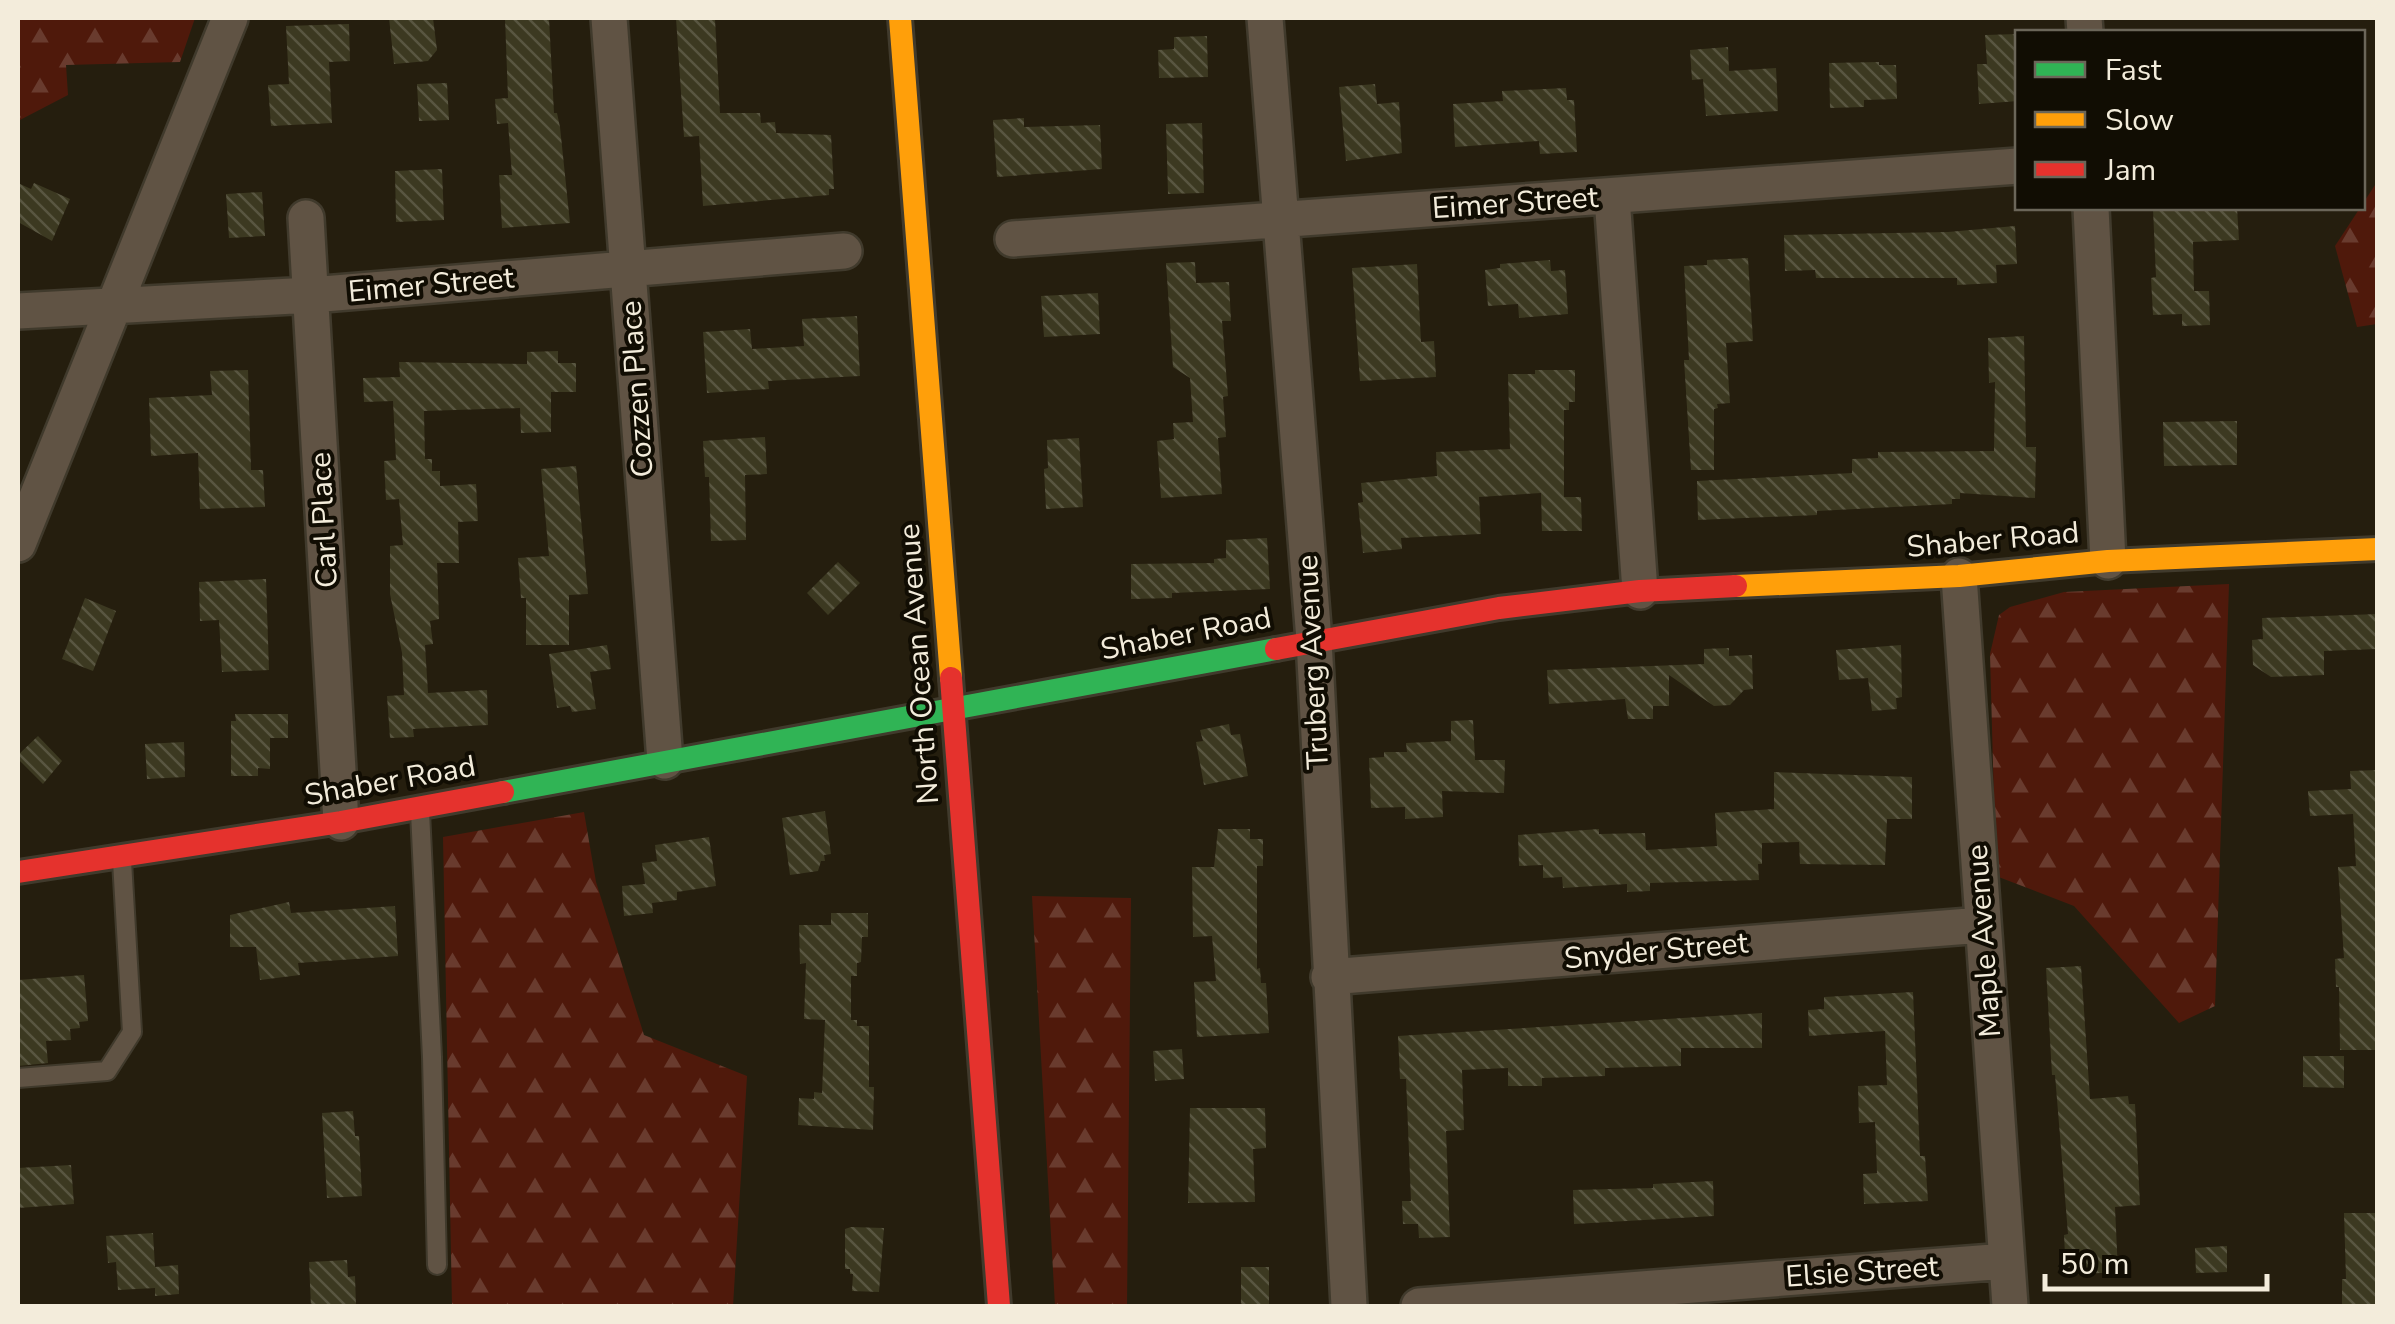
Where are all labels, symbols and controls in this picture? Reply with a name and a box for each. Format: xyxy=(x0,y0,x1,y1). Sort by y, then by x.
legend xyxy=(2015,30,2365,210)
text: Fast xyxy=(2105,50,2162,91)
text: Slow xyxy=(2105,100,2174,141)
text: Jam xyxy=(2104,150,2156,191)
street label: Eimer Street xyxy=(1431,177,1600,229)
street label: Eimer Street xyxy=(346,257,516,313)
street label: Cozzen Place xyxy=(610,299,664,479)
street label: Carl Place xyxy=(300,451,348,589)
street label: Shaber Road xyxy=(1905,512,2081,568)
street label: North Ocean Avenue xyxy=(889,522,949,806)
street label: Truberg Avenue xyxy=(1287,554,1339,770)
street label: Shaber Road xyxy=(1097,597,1275,671)
street label: Shaber Road xyxy=(301,746,479,816)
street label: Maple Avenue xyxy=(1957,843,2011,1039)
street label: Snyder Street xyxy=(1562,923,1750,979)
scale bar xyxy=(2045,1229,2268,1291)
text: 50 m xyxy=(2060,1244,2129,1285)
street label: Elsie Street xyxy=(1784,1246,1940,1298)

